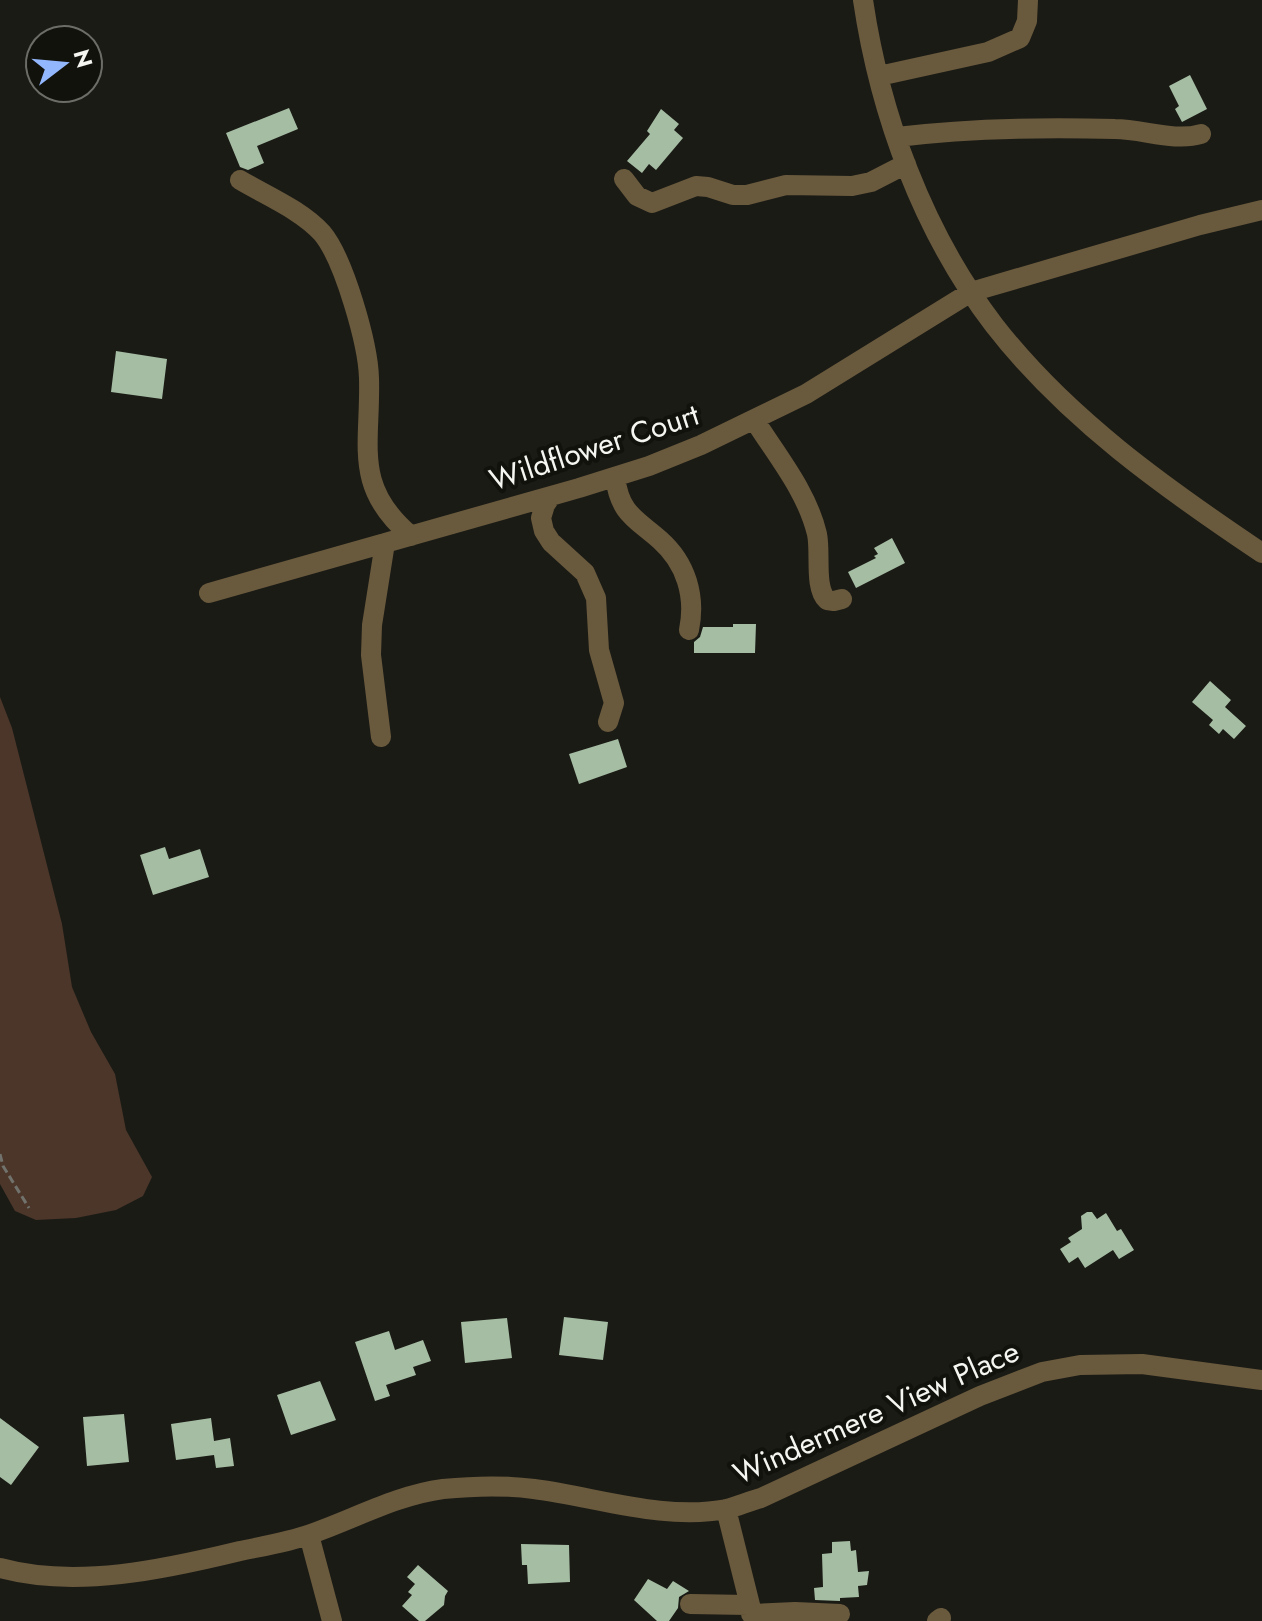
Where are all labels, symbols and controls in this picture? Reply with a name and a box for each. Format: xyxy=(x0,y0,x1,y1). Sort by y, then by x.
north arrow xyxy=(24,24,104,104)
text: N xyxy=(65,46,101,71)
street label: Wildflower Court xyxy=(484,393,705,501)
street label: Windermere View Place xyxy=(726,1330,1026,1494)

